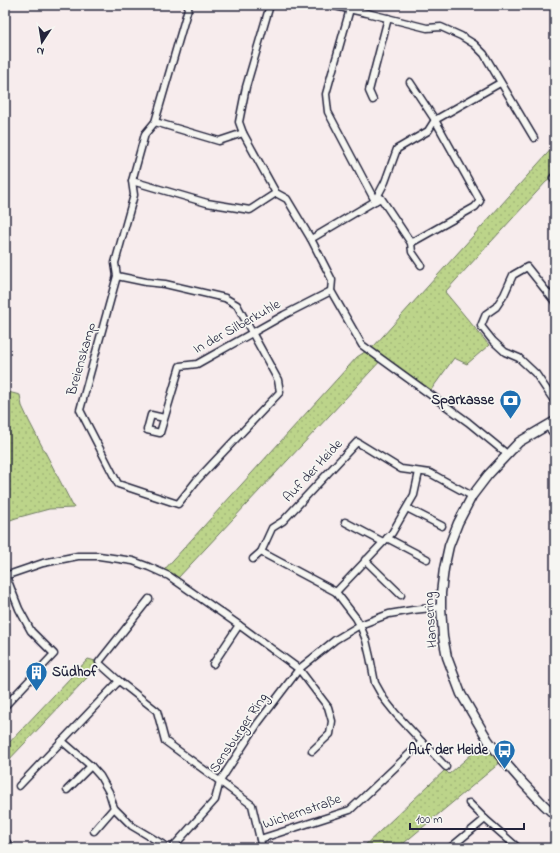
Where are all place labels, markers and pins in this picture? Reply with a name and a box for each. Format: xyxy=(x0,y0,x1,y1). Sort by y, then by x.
bank icon: Sparkasse xyxy=(497,387,523,420)
place label: Sparkasse xyxy=(431,390,495,411)
building icon: Südhof xyxy=(24,659,50,692)
place label: Südhof xyxy=(52,662,98,683)
bus stop icon: Auf der Heide xyxy=(491,737,517,770)
place label: Auf der Heide xyxy=(408,740,489,761)

